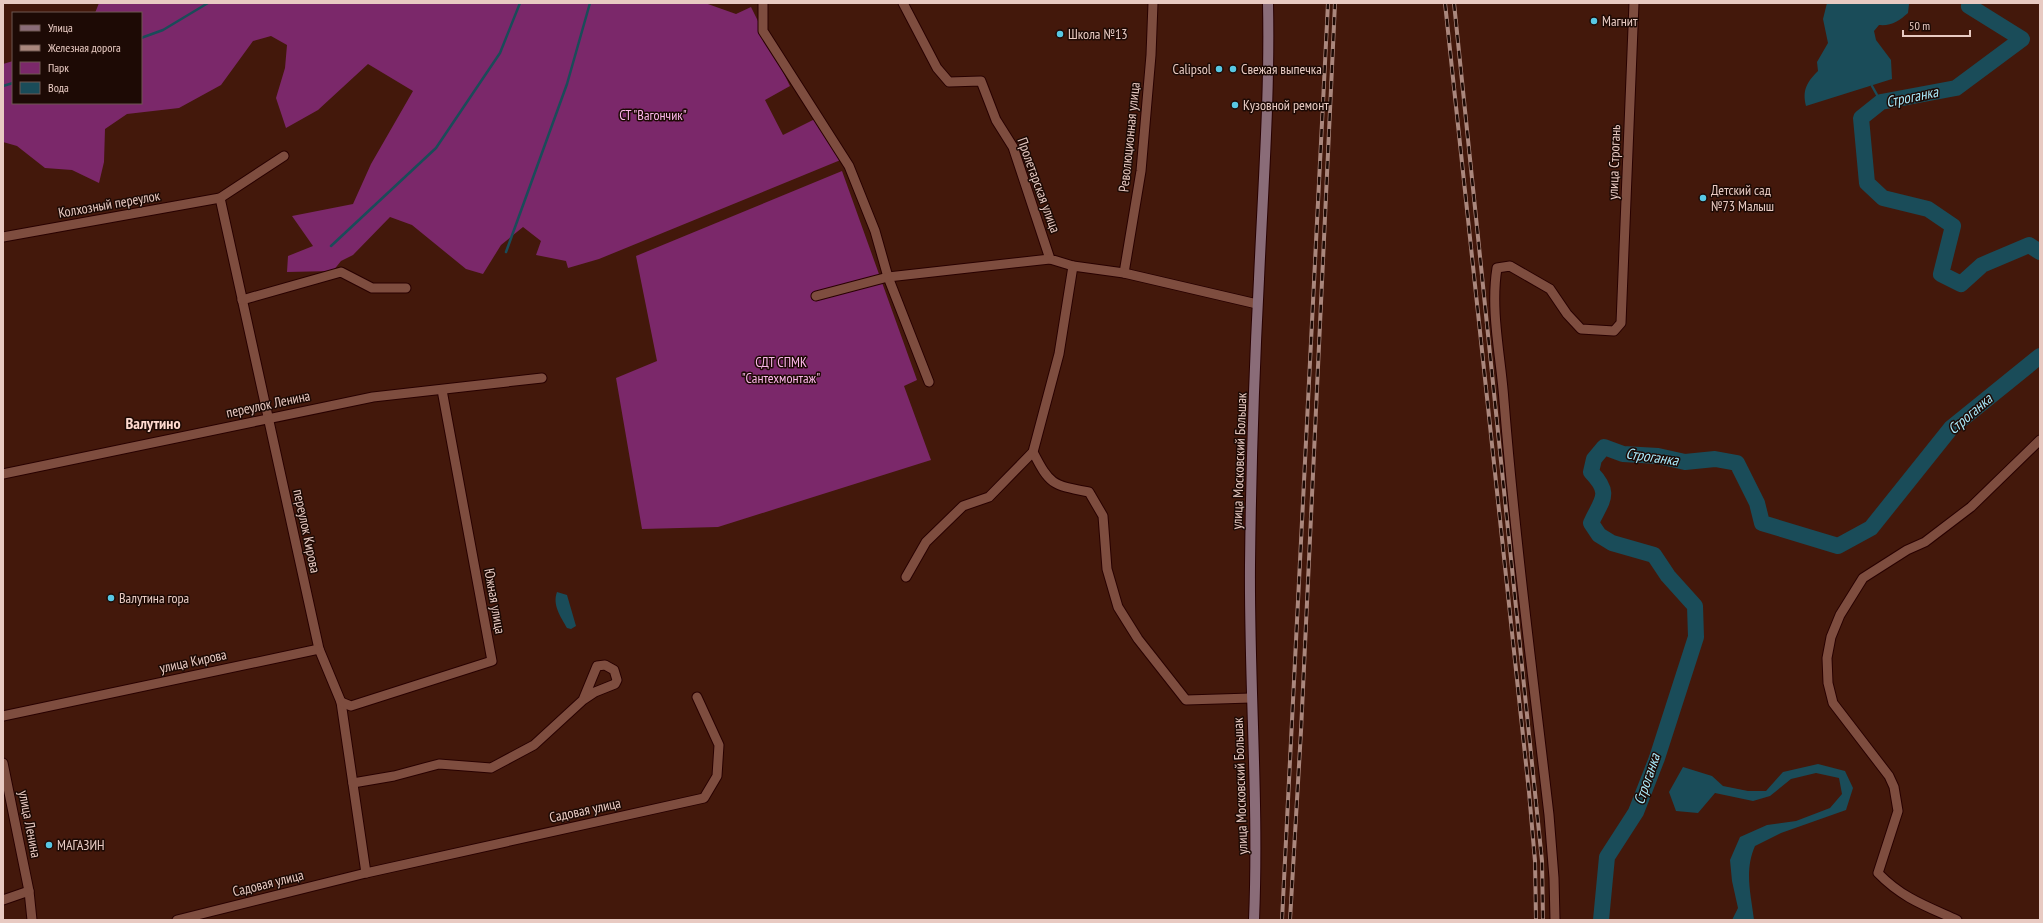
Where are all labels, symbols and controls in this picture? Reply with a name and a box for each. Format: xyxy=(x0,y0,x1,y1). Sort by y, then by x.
legend xyxy=(12,12,142,104)
place label: Магнит xyxy=(1602,12,1638,30)
scale bar xyxy=(1903,12,1970,38)
marker: Магнит xyxy=(1589,16,1599,26)
text: 50 m xyxy=(1909,18,1930,33)
text: Улица xyxy=(48,20,73,35)
place label: Школа №13 xyxy=(1068,25,1128,43)
marker: Школа №13 xyxy=(1055,29,1065,39)
text: Железная дорога xyxy=(47,40,121,55)
text: Парк xyxy=(48,60,69,75)
place label: Сalipsol xyxy=(1173,60,1212,78)
place label: Свежая выпечка xyxy=(1241,60,1322,78)
marker: Сalipsol xyxy=(1214,64,1224,74)
marker: Свежая выпечка xyxy=(1228,64,1238,74)
text: Вода xyxy=(48,80,69,95)
street label: Революционная улица xyxy=(1114,81,1144,193)
water label: Строганка xyxy=(1884,82,1941,111)
place label: Кузовной ремонт xyxy=(1243,96,1329,114)
marker: Кузовной ремонт xyxy=(1230,100,1240,110)
park label: СТ "Вагончик" xyxy=(619,106,687,124)
street label: улица Строгань xyxy=(1604,124,1624,200)
street label: Пролетарская улица xyxy=(1013,135,1065,235)
place label: Детский сад №73 Малыш xyxy=(1711,181,1774,215)
street label: Колхозный переулок xyxy=(57,186,162,222)
marker: Детский сад №73 Малыш xyxy=(1698,193,1708,203)
park label: СДТ СПМК "Сантехмонтаж" xyxy=(742,353,820,387)
street label: переулок Ленина xyxy=(224,386,312,422)
water label: Строганка xyxy=(1944,389,1997,438)
street label: улица Московский Большак xyxy=(1228,392,1250,530)
district label: Валутино xyxy=(125,413,181,433)
water label: Строганка xyxy=(1625,443,1680,470)
street label: переулок Кирова xyxy=(289,487,325,575)
street label: Южная улица xyxy=(480,567,510,635)
place label: Валутина гора xyxy=(119,589,189,607)
marker: Валутина гора xyxy=(106,593,116,603)
street label: улица Кирова xyxy=(158,645,228,677)
street label: улица Московский Большак xyxy=(1229,717,1251,855)
water label: Строганка xyxy=(1629,750,1664,807)
street label: улица Ленина xyxy=(15,789,45,859)
street label: Садовая улица xyxy=(548,794,622,826)
place label: МАГАЗИН xyxy=(57,836,105,854)
marker: МАГАЗИН xyxy=(44,840,54,850)
street label: Садовая улица xyxy=(231,865,305,901)

